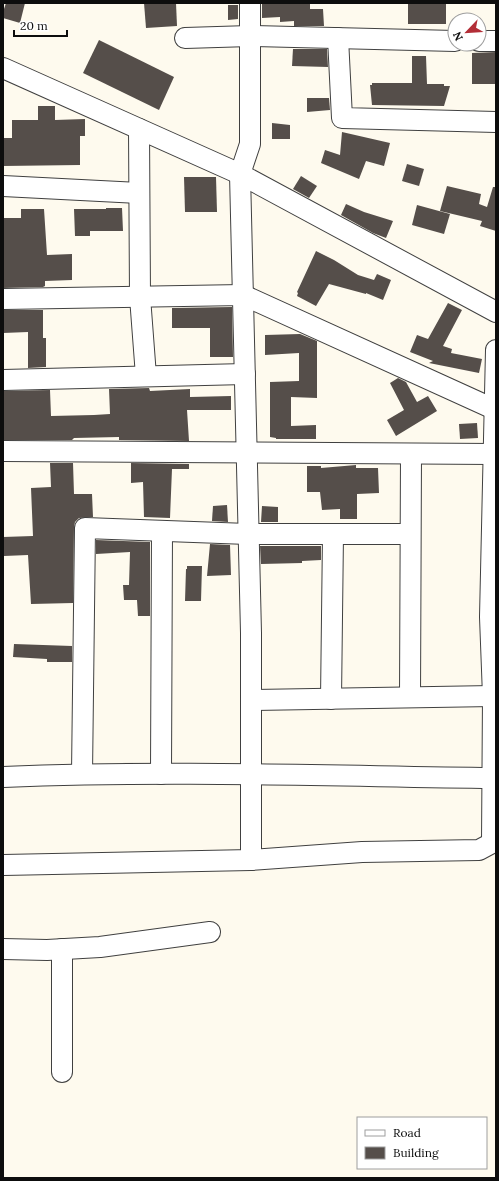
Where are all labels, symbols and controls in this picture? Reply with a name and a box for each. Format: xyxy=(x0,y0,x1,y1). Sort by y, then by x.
scale bar xyxy=(14,12,67,38)
north arrow xyxy=(447,12,487,52)
text: 20 m xyxy=(20,18,48,33)
text: N xyxy=(450,29,466,43)
legend xyxy=(357,1117,487,1169)
text: Road xyxy=(393,1125,421,1140)
text: Building xyxy=(393,1145,439,1160)

